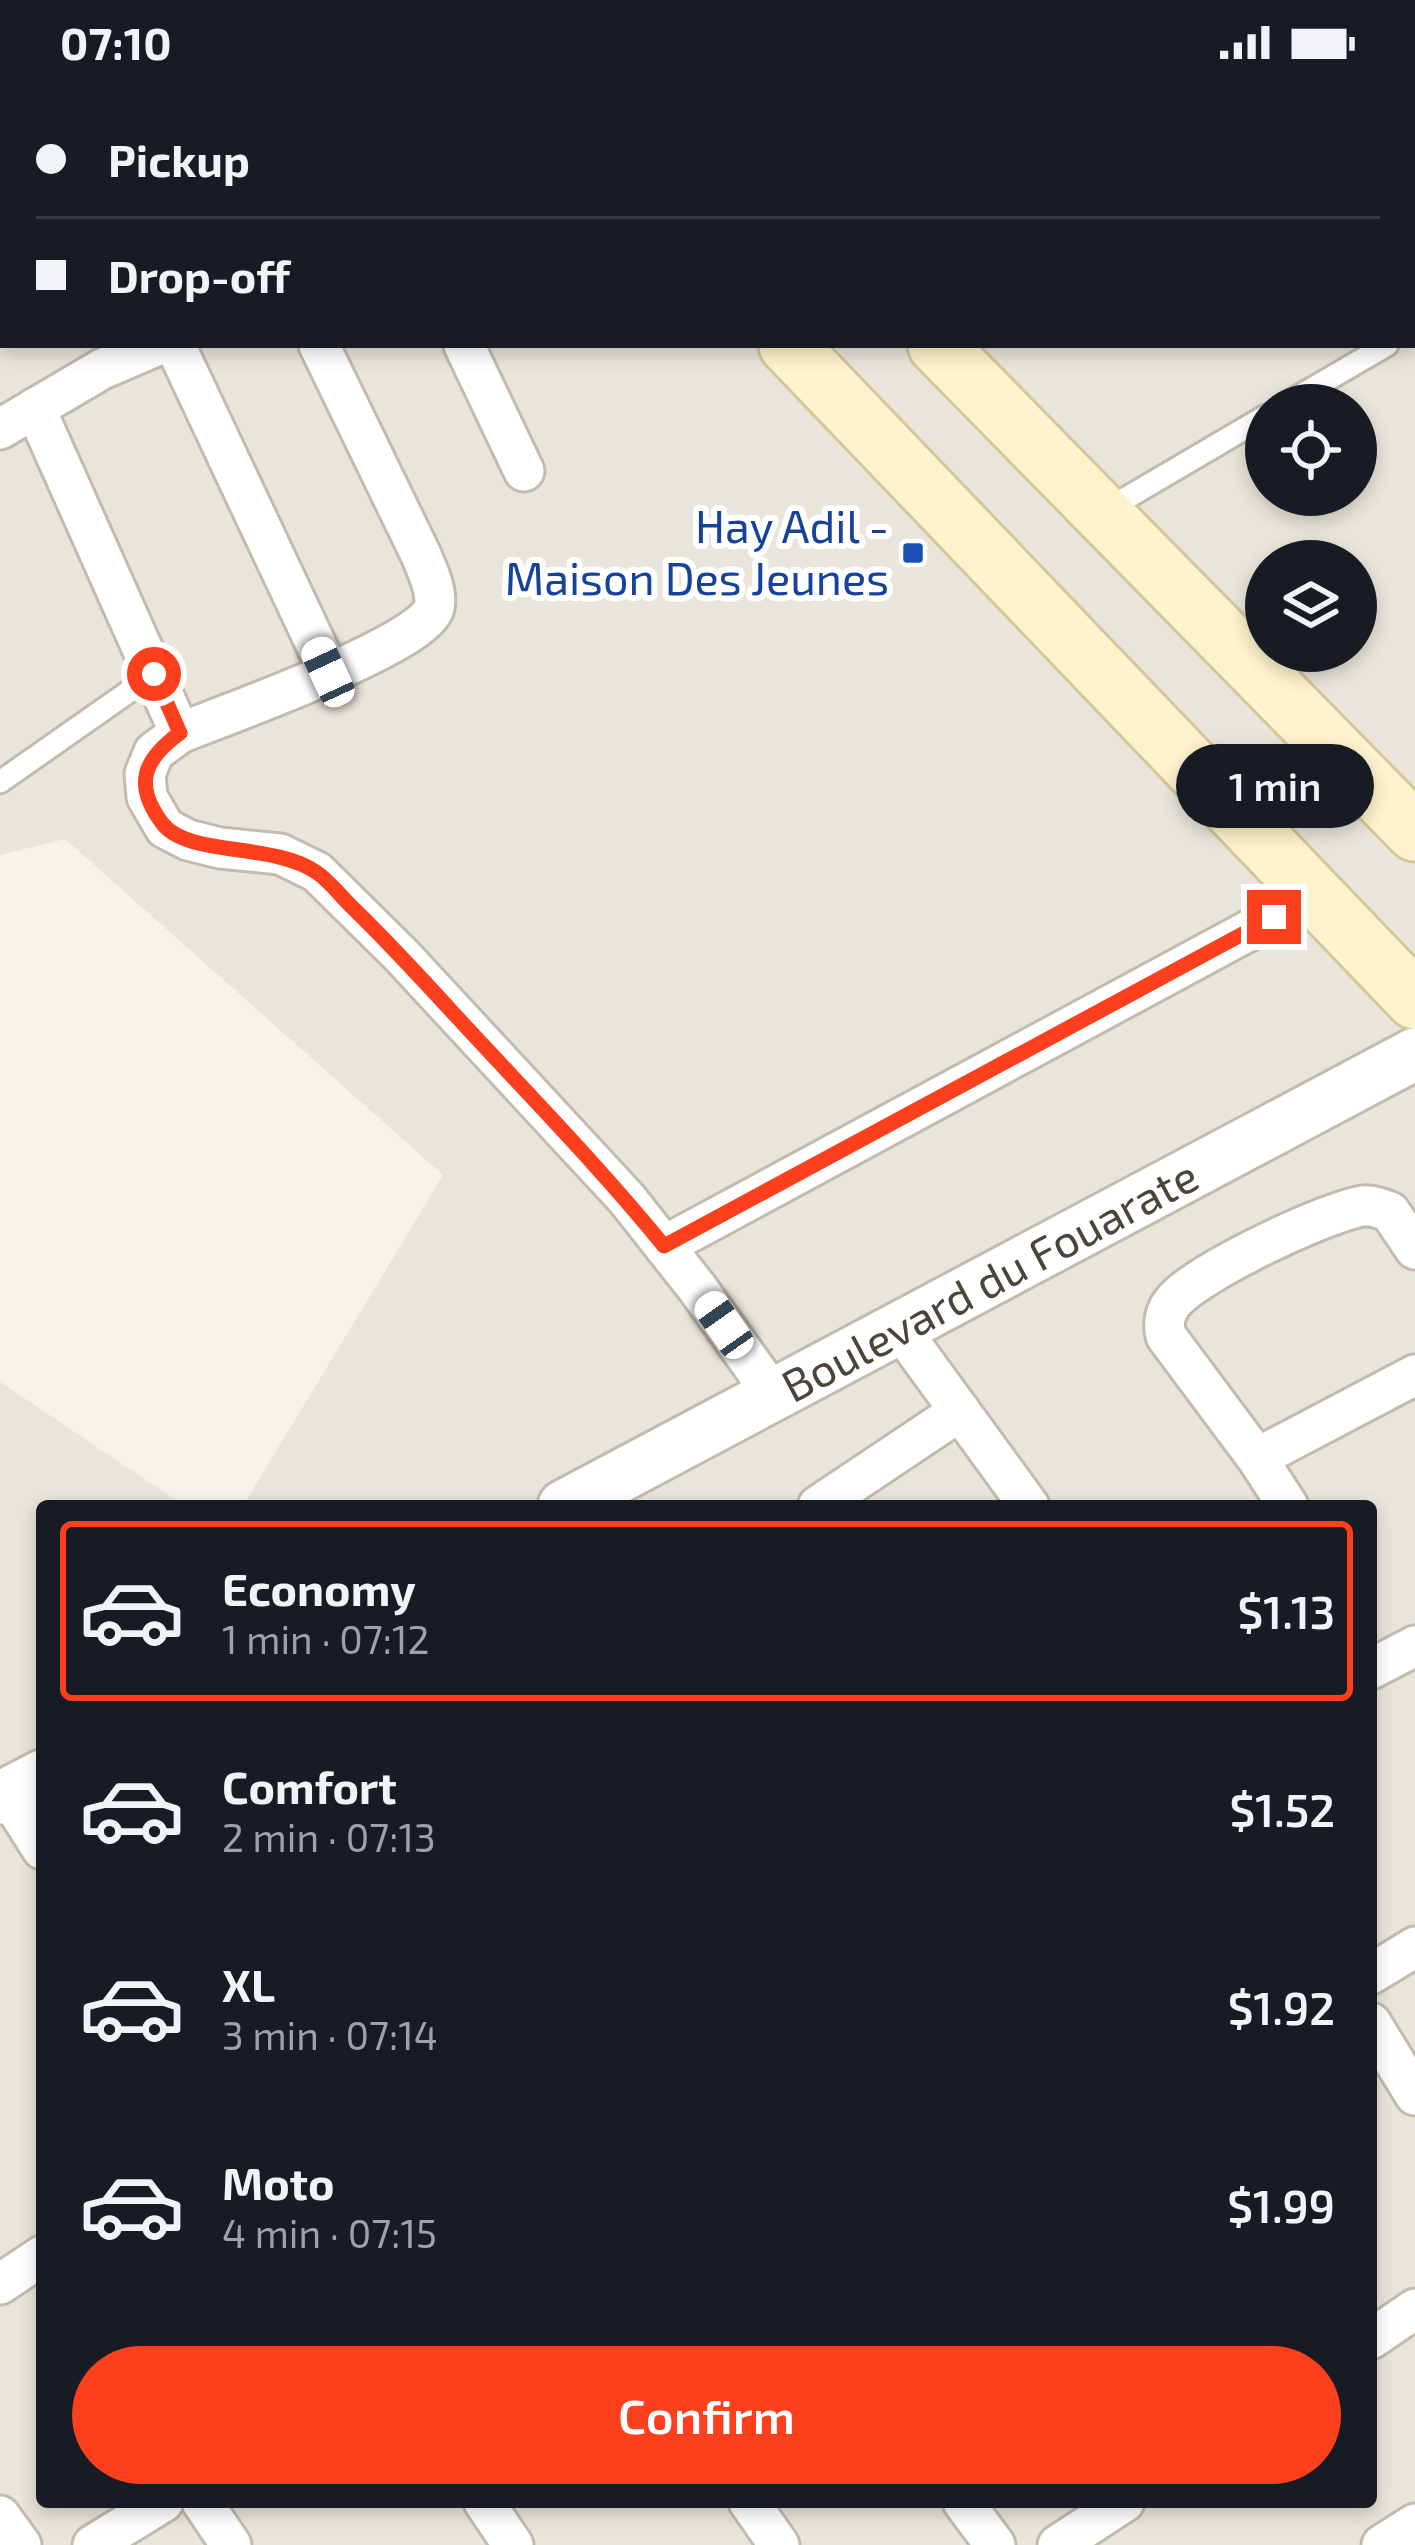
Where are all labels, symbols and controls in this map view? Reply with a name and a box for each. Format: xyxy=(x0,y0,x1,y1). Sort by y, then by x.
text: 07:10 xyxy=(60,15,172,69)
text: Pickup xyxy=(108,132,250,186)
text: Drop-off xyxy=(108,248,290,302)
map controls xyxy=(1245,384,1377,672)
button: locate xyxy=(1245,384,1377,516)
place label: Hay Adil - Maison Des Jeunes xyxy=(505,498,889,604)
marker: Hay Adil - Maison Des Jeunes xyxy=(900,540,926,566)
button: layers xyxy=(1245,540,1377,672)
car xyxy=(296,632,360,712)
route start xyxy=(127,647,181,701)
callout: 1 min xyxy=(1175,743,1373,827)
text: 1 min xyxy=(1229,762,1321,809)
route end xyxy=(1247,890,1301,944)
street label: Boulevard du Fouarate xyxy=(772,1147,1206,1412)
car xyxy=(689,1285,759,1365)
icon: car xyxy=(78,1557,186,1665)
text: Economy xyxy=(222,1561,416,1615)
text: $1.13 xyxy=(1238,1584,1335,1638)
text: 1 min · 07:12 xyxy=(222,1615,429,1662)
icon: car xyxy=(78,1755,186,1863)
text: Comfort xyxy=(222,1759,397,1813)
text: $1.52 xyxy=(1229,1782,1335,1836)
text: 2 min · 07:13 xyxy=(222,1813,436,1860)
icon: car xyxy=(78,1953,186,2061)
text: XL xyxy=(222,1957,275,2011)
text: $1.92 xyxy=(1228,1980,1335,2034)
text: 3 min · 07:14 xyxy=(222,2011,438,2058)
icon: car xyxy=(78,2151,186,2259)
text: Moto xyxy=(222,2155,335,2209)
text: $1.99 xyxy=(1227,2178,1335,2232)
text: 4 min · 07:15 xyxy=(222,2209,437,2256)
button: Confirm xyxy=(72,2346,1341,2484)

